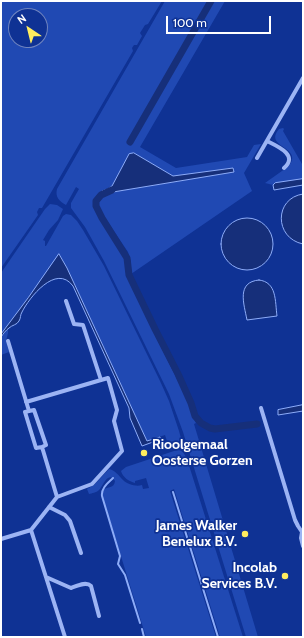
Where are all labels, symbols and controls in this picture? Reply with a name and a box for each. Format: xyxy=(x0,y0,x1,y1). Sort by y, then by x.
north arrow xyxy=(8,8,48,48)
scale bar xyxy=(168,8,273,34)
text: N xyxy=(14,11,29,27)
text: 100 m xyxy=(173,15,207,30)
place label: Rioolgemaal Oosterse Gorzen xyxy=(152,437,253,470)
marker: Rioolgemaal Oosterse Gorzen xyxy=(139,448,149,458)
place label: James Walker Benelux B.V. xyxy=(156,518,237,550)
marker: James Walker Benelux B.V. xyxy=(240,529,250,539)
place label: Incolab Services B.V. xyxy=(202,560,277,592)
marker: Incolab Services B.V. xyxy=(280,571,290,581)

